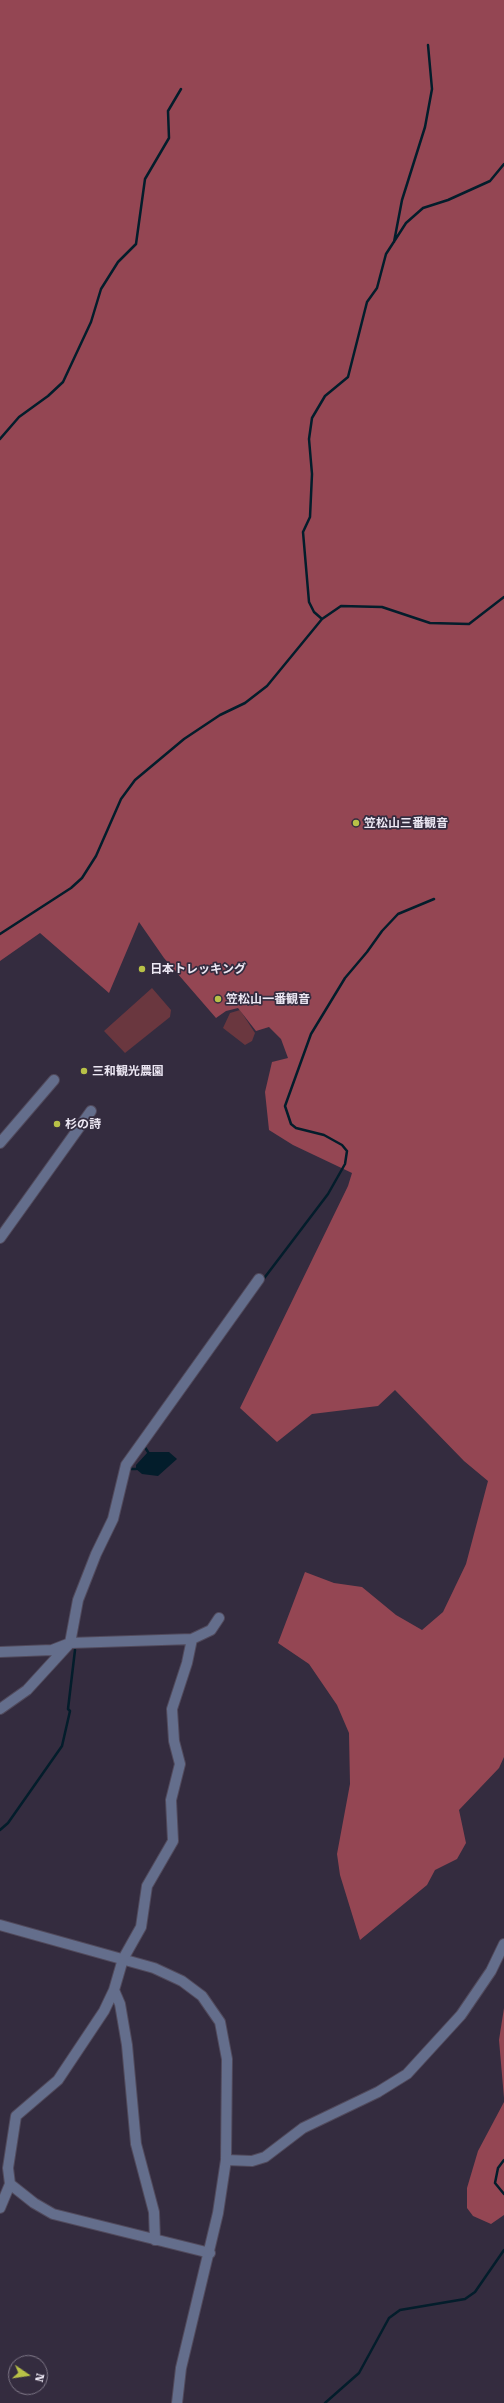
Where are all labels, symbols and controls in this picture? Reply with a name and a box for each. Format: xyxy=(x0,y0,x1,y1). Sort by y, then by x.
place label: 笠松山三番観音 xyxy=(364,816,448,830)
marker: 笠松山三番観音 xyxy=(351,818,361,828)
place label: 日本トレッキング xyxy=(150,962,246,976)
marker: 日本トレッキング xyxy=(137,964,147,974)
place label: 笠松山一番観音 xyxy=(226,992,310,1006)
marker: 笠松山一番観音 xyxy=(213,994,223,1004)
place label: 三和観光農園 xyxy=(92,1064,164,1078)
marker: 三和観光農園 xyxy=(79,1066,89,1076)
place label: 杉の詩 xyxy=(65,1117,101,1131)
marker: 杉の詩 xyxy=(52,1119,62,1129)
north arrow xyxy=(8,2355,48,2395)
text: N xyxy=(32,2372,46,2383)

